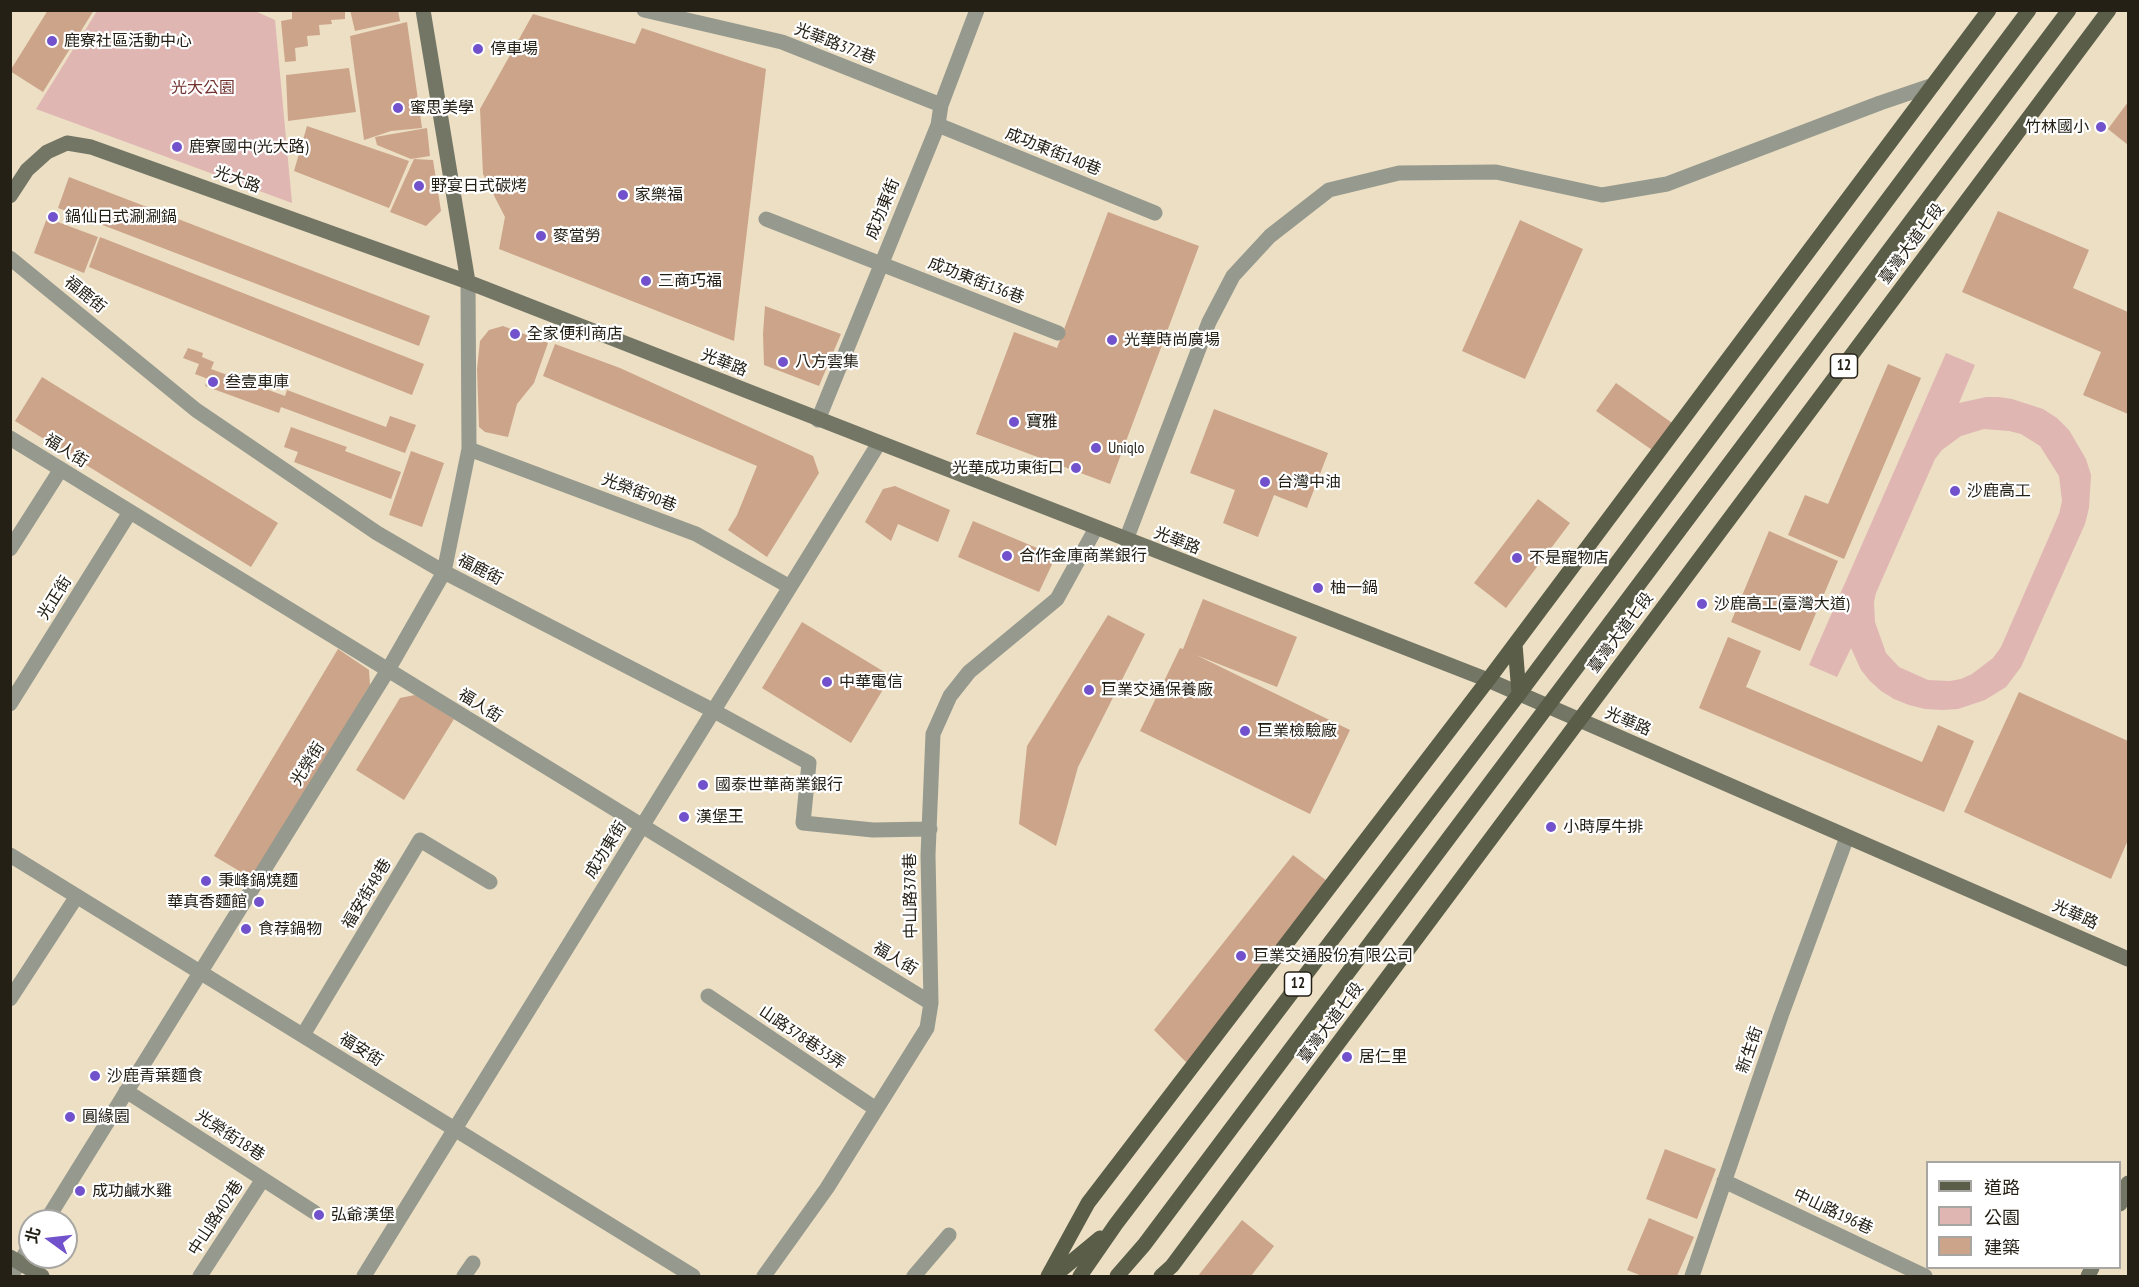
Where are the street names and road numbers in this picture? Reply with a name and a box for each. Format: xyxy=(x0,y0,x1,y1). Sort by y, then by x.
street label: 光華路372巷 xyxy=(792,20,878,68)
street label: 成功東街140巷 xyxy=(1002,124,1104,180)
street label: 光大路 xyxy=(211,163,263,197)
street label: 成功東街 xyxy=(862,176,904,242)
street label: 臺灣大道七段 xyxy=(1875,200,1949,288)
street label: 成功東街136巷 xyxy=(925,254,1027,308)
street label: 福鹿街 xyxy=(60,272,110,318)
street label: 光華路 xyxy=(698,345,750,381)
road number: 12 xyxy=(1830,354,1858,378)
street label: 福人街 xyxy=(41,430,91,472)
street label: 光榮街90巷 xyxy=(599,470,679,516)
street label: 光華路 xyxy=(1151,523,1203,559)
street label: 福鹿街 xyxy=(454,551,506,589)
street label: 光正街 xyxy=(34,573,76,623)
street label: 臺灣大道七段 xyxy=(1584,589,1658,677)
street label: 福人街 xyxy=(455,685,505,727)
street label: 光華路 xyxy=(1602,704,1654,740)
street label: 光榮街 xyxy=(287,739,329,789)
street label: 成功東街 xyxy=(581,818,631,882)
street label: 中山路378巷 xyxy=(901,853,921,939)
street label: 福安街48巷 xyxy=(339,855,395,933)
street label: 光華路 xyxy=(2049,896,2101,934)
street label: 福人街 xyxy=(869,938,921,980)
road number: 12 xyxy=(1284,972,1312,996)
street label: 臺灣大道七段 xyxy=(1294,979,1368,1067)
street label: 山路378巷33弄 xyxy=(755,1002,849,1074)
street label: 新生街 xyxy=(1733,1024,1767,1076)
street label: 福安街 xyxy=(336,1029,386,1071)
street label: 光榮街18巷 xyxy=(192,1107,268,1165)
street label: 中山路402巷 xyxy=(185,1177,247,1259)
street label: 中山路196巷 xyxy=(1790,1185,1876,1239)

